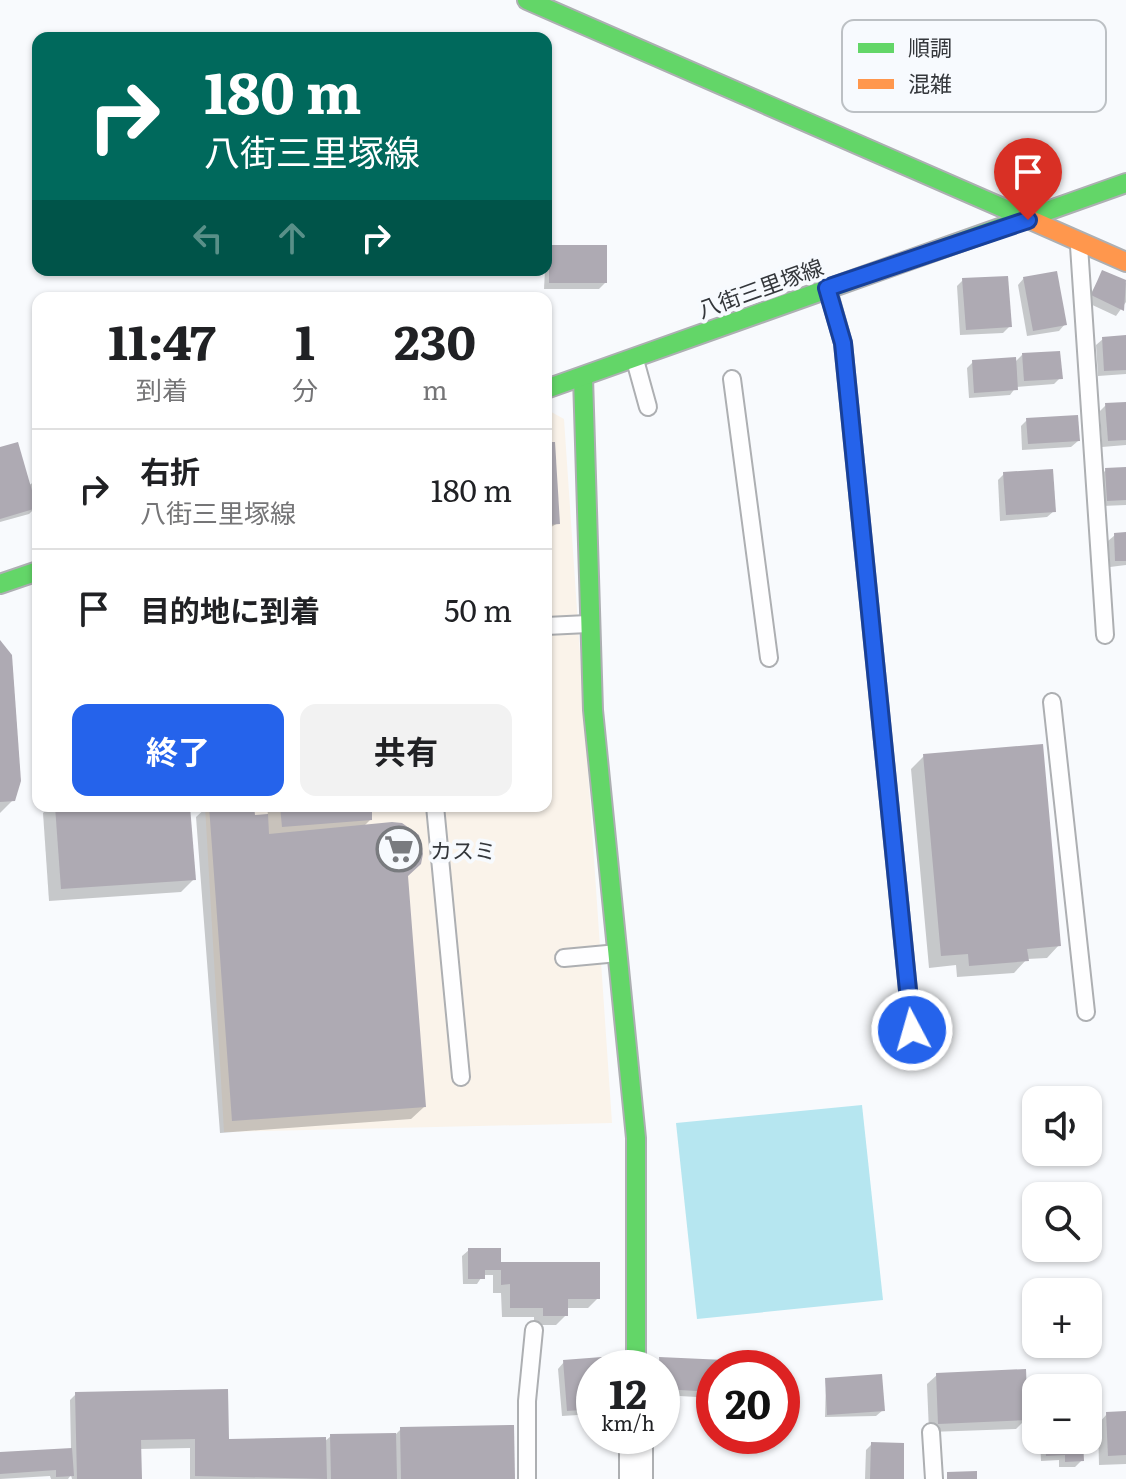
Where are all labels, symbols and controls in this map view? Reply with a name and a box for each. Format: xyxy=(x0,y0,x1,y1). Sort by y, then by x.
legend xyxy=(842,20,1106,112)
text: 順調 xyxy=(908,30,952,63)
text: 180 m xyxy=(204,48,362,131)
icon: right xyxy=(72,64,176,168)
text: 混雑 xyxy=(908,66,952,99)
text: 八街三里塚線 xyxy=(204,124,420,177)
pin xyxy=(994,138,1062,220)
icon: arrive xyxy=(1006,150,1050,194)
icon: left xyxy=(186,216,230,260)
icon: ahead xyxy=(270,216,314,260)
icon: right xyxy=(354,216,398,260)
street label: 八街三里塚線 xyxy=(692,249,828,325)
text: 11:47 xyxy=(108,304,216,375)
text: 1 xyxy=(295,304,315,375)
text: 230 xyxy=(394,304,476,375)
text: 到着 xyxy=(136,369,188,408)
text: 分 xyxy=(292,369,318,408)
text: m xyxy=(422,369,448,408)
text: 右折 xyxy=(140,448,200,492)
icon: right xyxy=(72,467,116,511)
text: 180 m xyxy=(431,467,512,511)
text: 八街三里塚線 xyxy=(140,492,296,531)
icon: arrive xyxy=(72,587,116,631)
text: 目的地に到着 xyxy=(140,587,320,631)
text: 50 m xyxy=(444,587,512,631)
button: 終了 xyxy=(72,704,284,796)
button: 共有 xyxy=(300,704,512,796)
supermarket icon: カスミ xyxy=(375,825,423,873)
place label: カスミ xyxy=(430,833,496,866)
position arrow xyxy=(870,988,954,1072)
map controls xyxy=(1022,1086,1102,1454)
button: sound xyxy=(1022,1086,1102,1166)
button: search xyxy=(1022,1182,1102,1262)
button: + xyxy=(1022,1278,1102,1358)
speed limit sign: 20 xyxy=(696,1350,800,1454)
text: 12 xyxy=(609,1362,647,1421)
button: − xyxy=(1022,1374,1102,1454)
text: km/h xyxy=(601,1407,655,1437)

